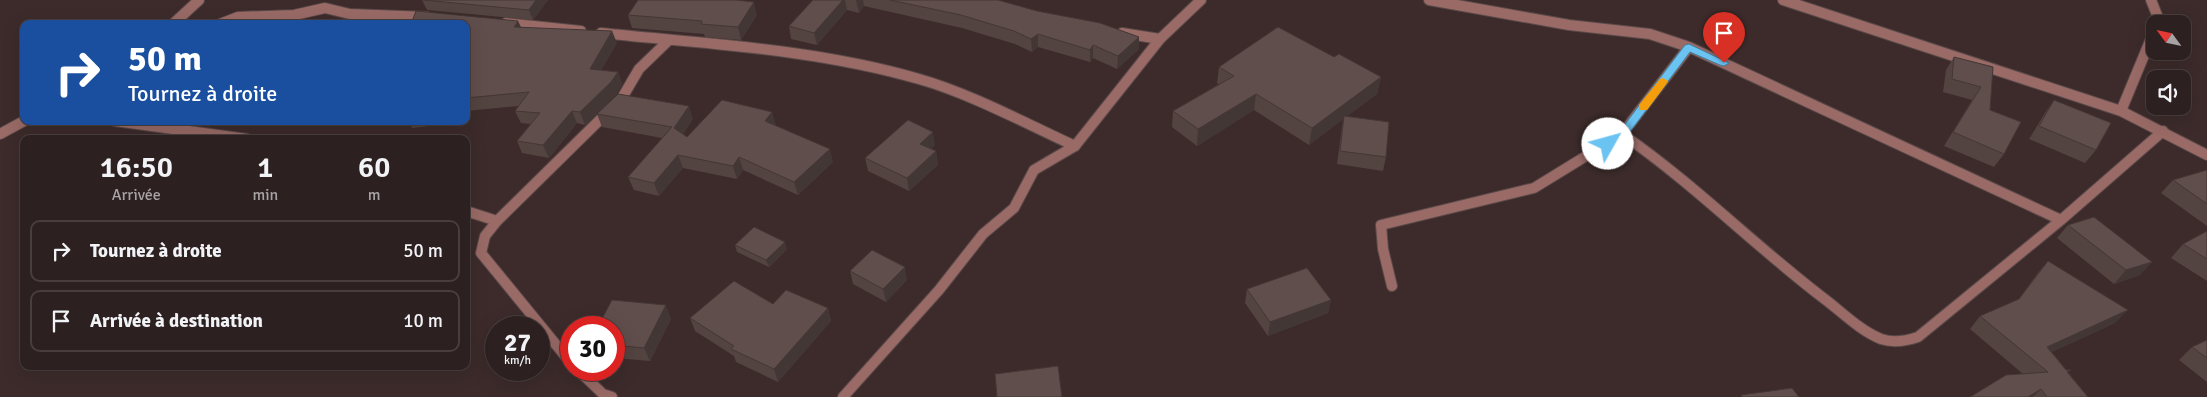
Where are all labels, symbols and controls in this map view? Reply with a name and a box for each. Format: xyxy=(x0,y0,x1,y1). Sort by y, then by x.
pin xyxy=(1703,12,1745,63)
north arrow xyxy=(2146,15,2191,60)
map controls xyxy=(2146,15,2191,115)
icon: arrive xyxy=(1710,19,1738,47)
text: 50 m xyxy=(128,37,202,80)
icon: right xyxy=(45,40,110,105)
button: sound xyxy=(2146,70,2191,115)
text: Tournez à droite xyxy=(128,80,277,107)
position arrow xyxy=(1581,117,1633,169)
text: 16:50 xyxy=(100,149,173,186)
text: 1 xyxy=(257,149,274,186)
text: 60 xyxy=(358,149,390,186)
text: Arrivée xyxy=(112,185,161,205)
text: min xyxy=(253,185,278,205)
text: m xyxy=(368,185,381,205)
icon: right xyxy=(47,237,75,265)
text: Tournez à droite xyxy=(90,239,222,263)
text: 50 m xyxy=(403,239,443,263)
icon: arrive xyxy=(47,307,75,335)
text: Arrivée à destination xyxy=(90,309,263,333)
text: 10 m xyxy=(403,309,443,333)
speed limit sign: 30 xyxy=(560,316,625,381)
text: 27 xyxy=(504,327,531,358)
text: km/h xyxy=(504,353,531,368)

